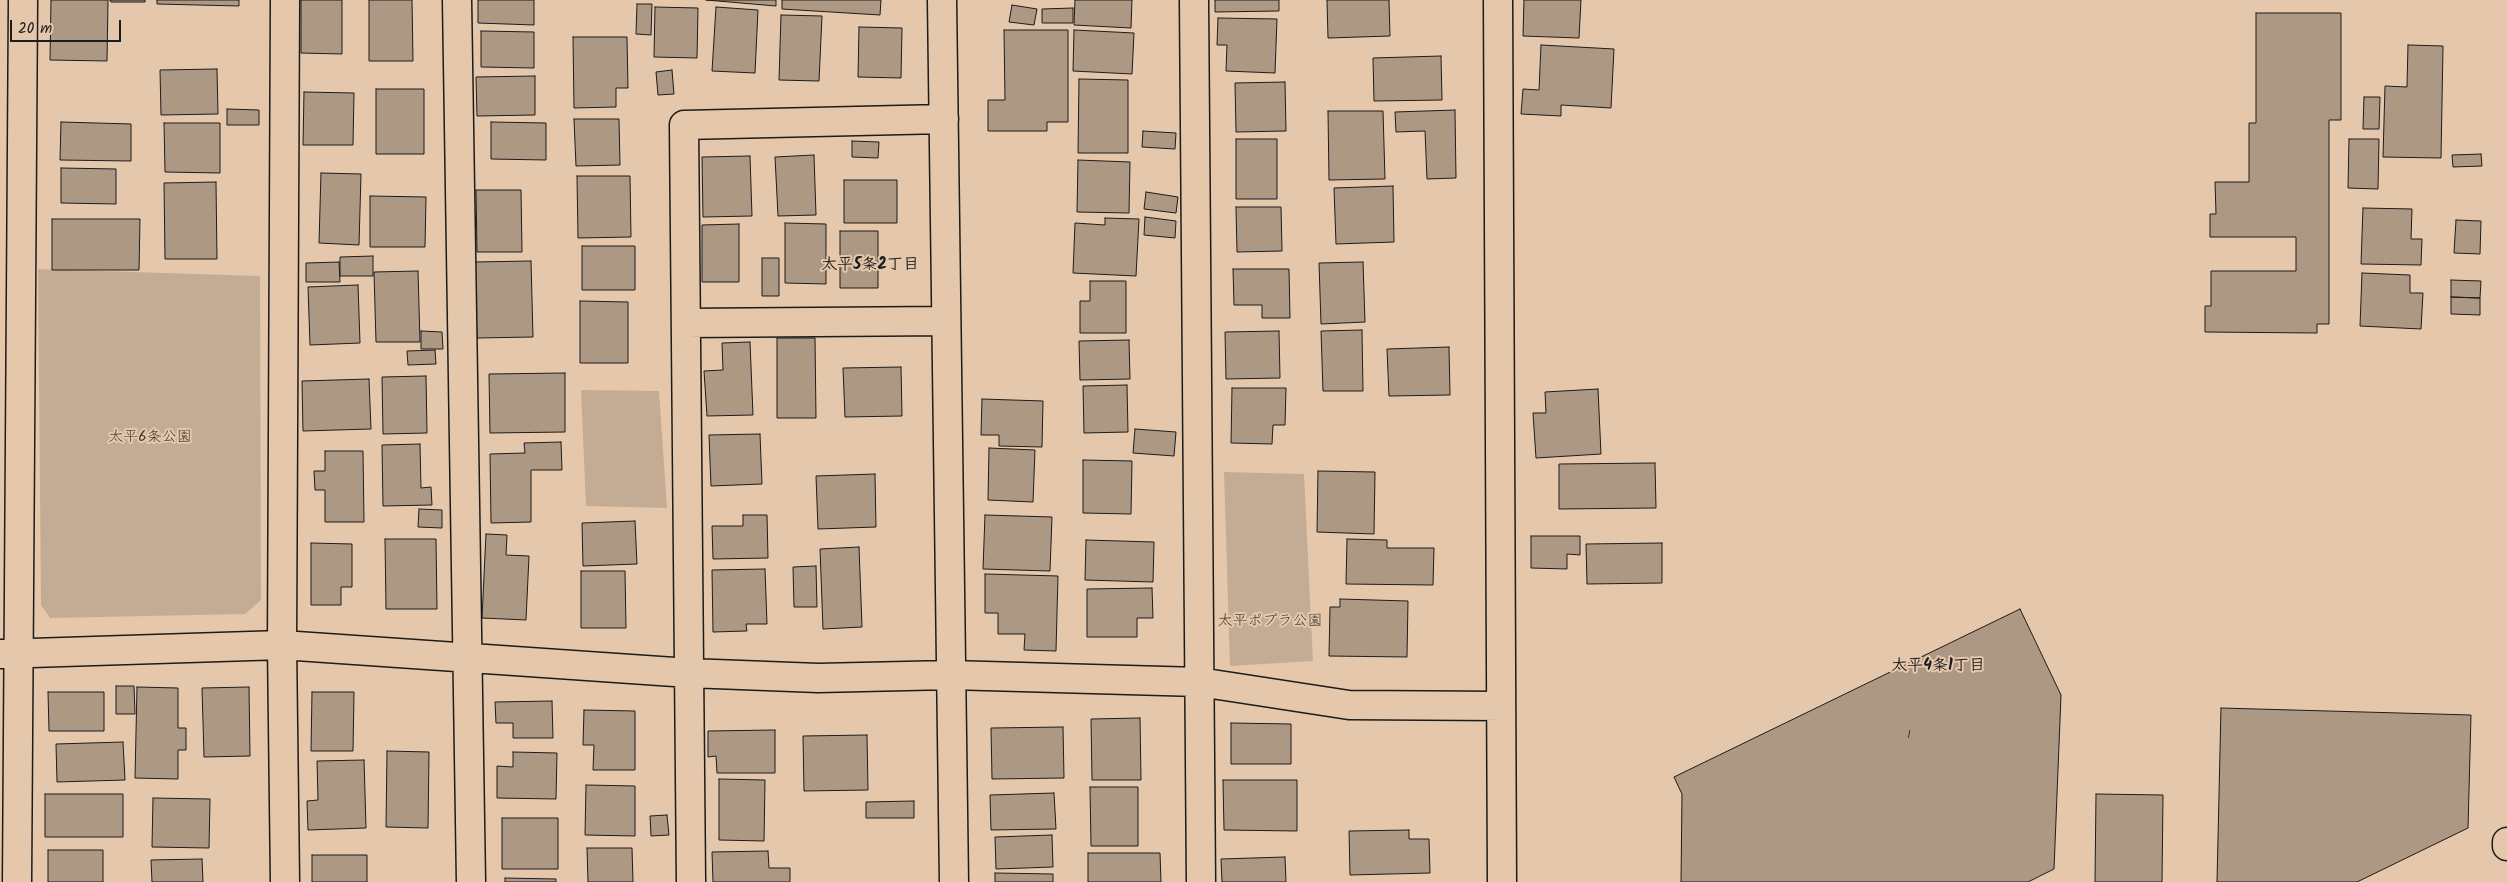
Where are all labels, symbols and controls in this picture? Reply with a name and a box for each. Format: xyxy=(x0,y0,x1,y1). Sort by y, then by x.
scale bar xyxy=(12,10,124,42)
text: 20 m xyxy=(18,17,52,41)
district label: 太平5条2丁目 xyxy=(821,256,919,276)
park label: 太平6条公園 xyxy=(108,429,192,447)
park label: 太平ポプラ公園 xyxy=(1218,613,1322,631)
district label: 太平4条1丁目 xyxy=(1891,657,1985,677)
house number: 1 xyxy=(1907,729,1911,743)

